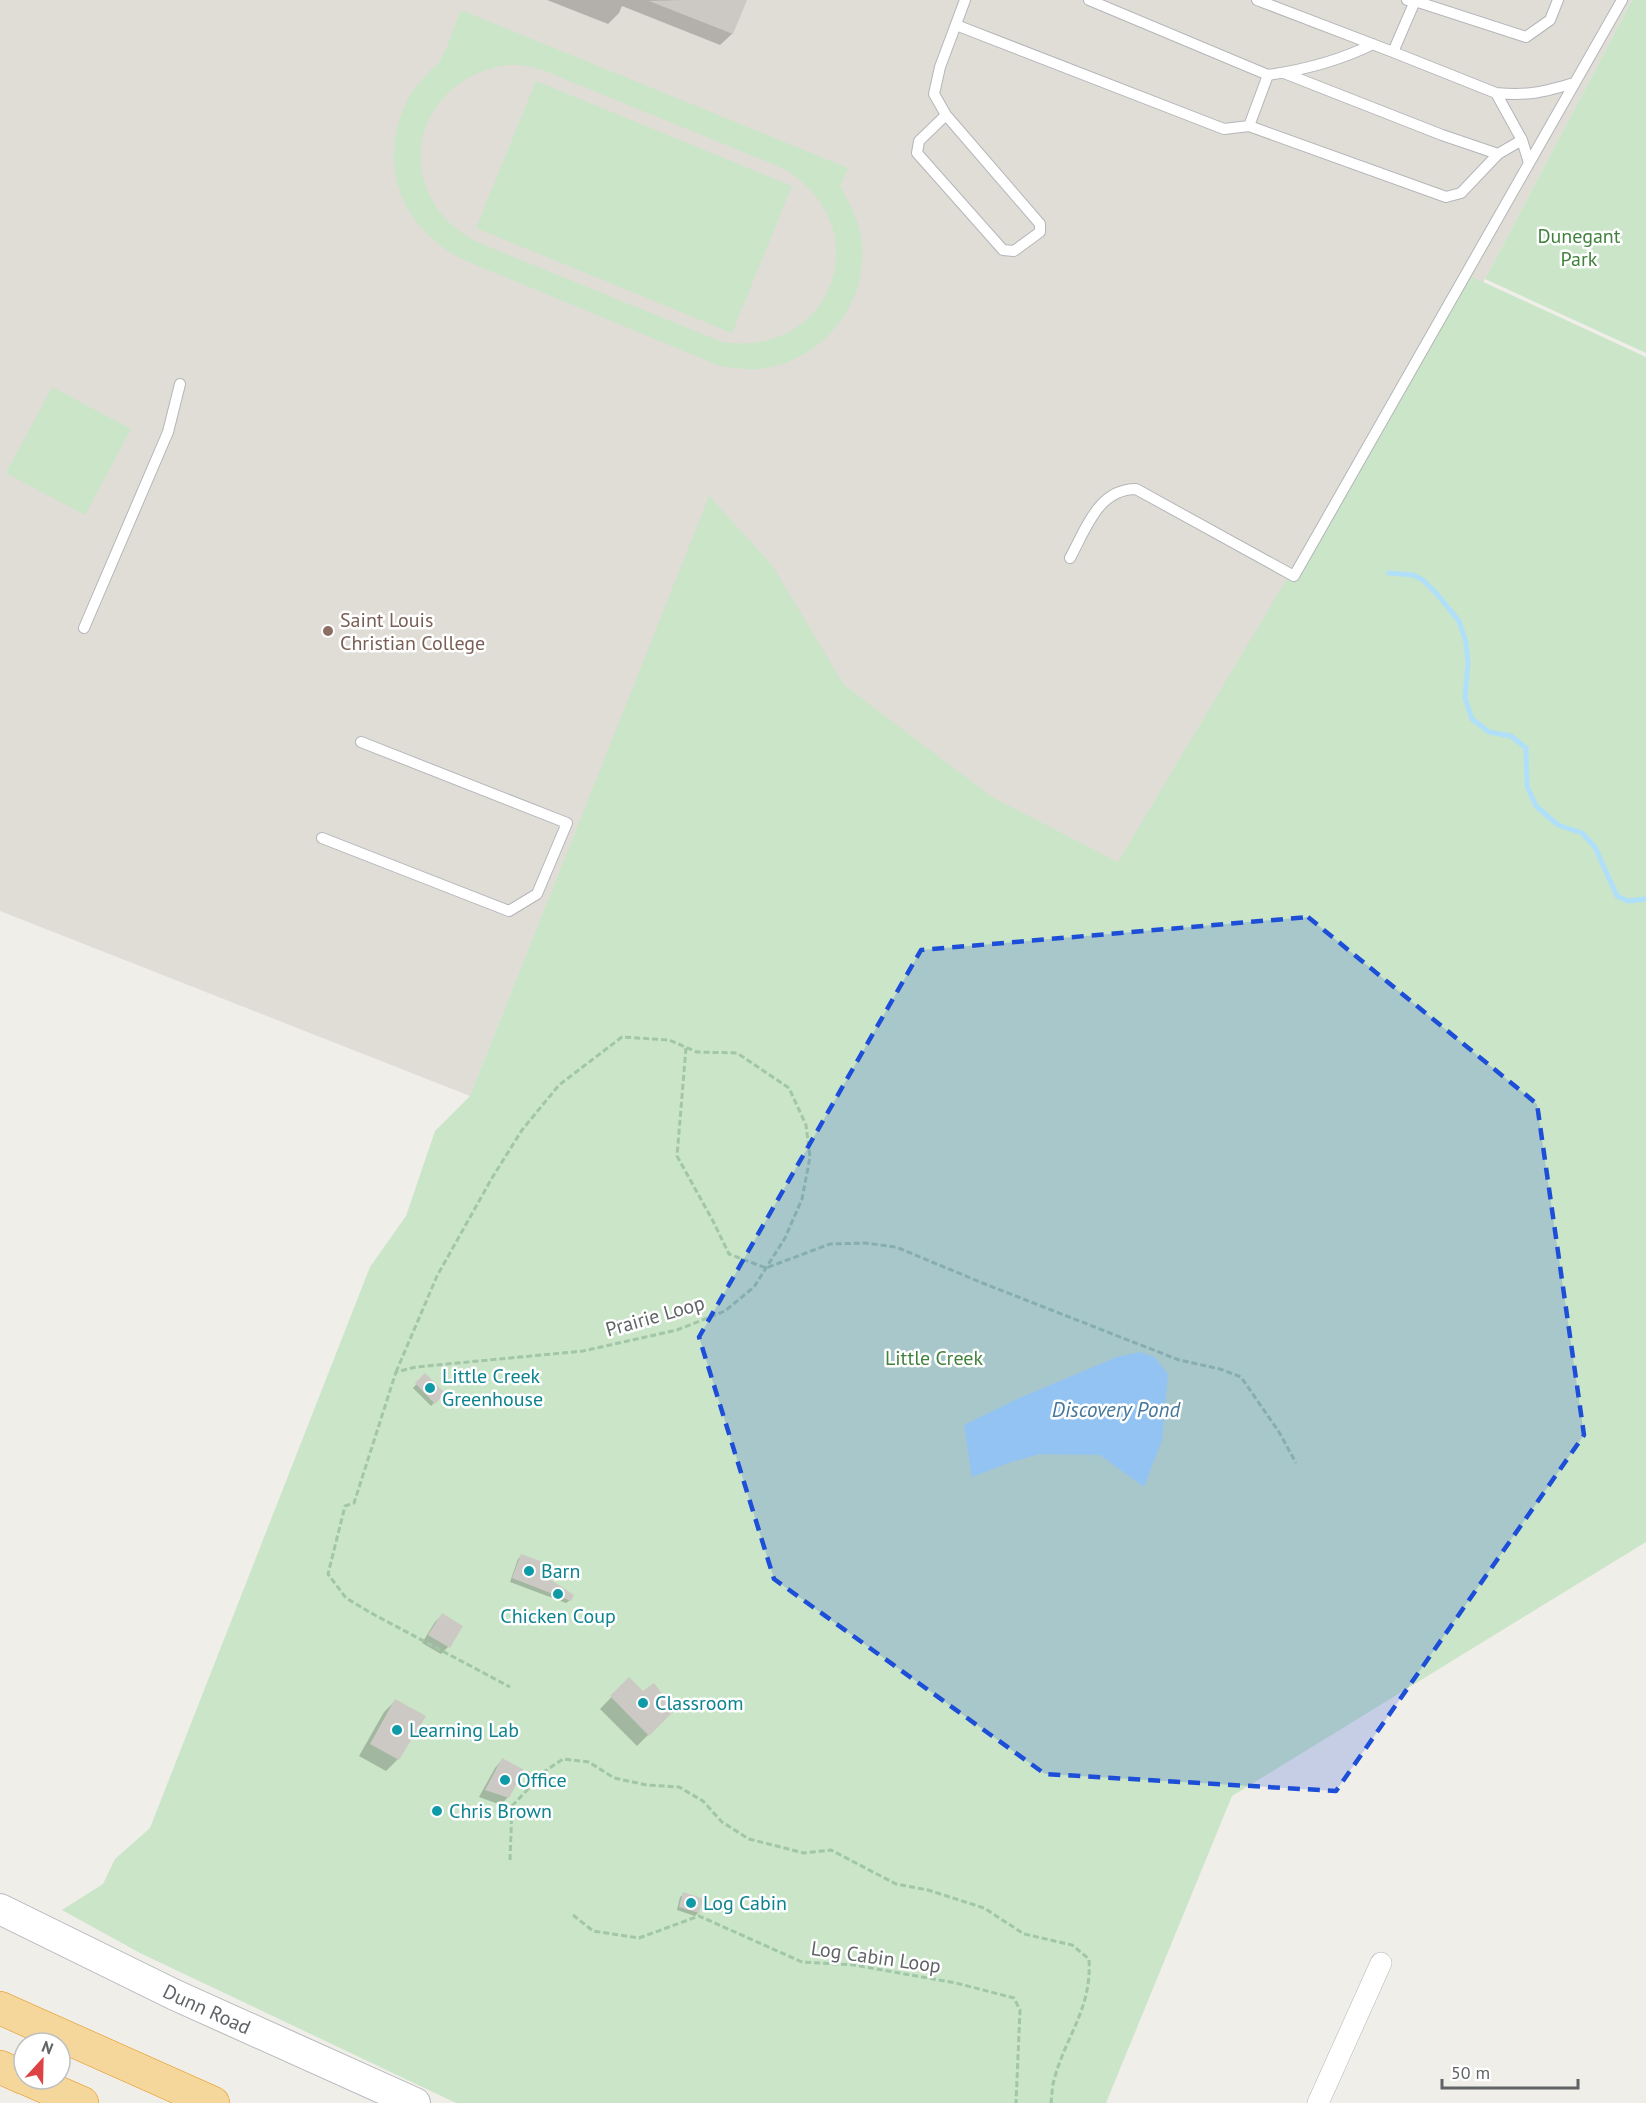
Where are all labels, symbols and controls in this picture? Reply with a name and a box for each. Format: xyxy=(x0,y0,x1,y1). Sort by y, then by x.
park label: Dunegant Park xyxy=(1537,223,1621,272)
place label: Saint Louis Christian College xyxy=(340,607,485,656)
marker: Saint Louis Christian College xyxy=(321,624,335,638)
street label: Prairie Loop xyxy=(603,1289,707,1343)
park label: Little Creek xyxy=(885,1345,983,1371)
place label: Little Creek Greenhouse xyxy=(442,1363,543,1412)
marker: Little Creek Greenhouse xyxy=(423,1381,437,1395)
water label: Discovery Pond xyxy=(1052,1396,1181,1423)
place label: Barn xyxy=(541,1558,580,1584)
marker: Barn xyxy=(522,1564,536,1578)
marker: Chicken Coup xyxy=(551,1587,565,1601)
place label: Chicken Coup xyxy=(500,1603,616,1629)
place label: Classroom xyxy=(655,1690,744,1716)
marker: Classroom xyxy=(636,1696,650,1710)
place label: Learning Lab xyxy=(409,1717,519,1743)
marker: Learning Lab xyxy=(390,1723,404,1737)
place label: Office xyxy=(517,1767,567,1793)
marker: Office xyxy=(498,1773,512,1787)
place label: Chris Brown xyxy=(449,1798,552,1824)
marker: Chris Brown xyxy=(430,1804,444,1818)
place label: Log Cabin xyxy=(703,1890,787,1916)
marker: Log Cabin xyxy=(684,1896,698,1910)
street label: Log Cabin Loop xyxy=(809,1935,943,1979)
street label: Dunn Road xyxy=(159,1978,255,2040)
north arrow xyxy=(12,2031,72,2091)
text: N xyxy=(39,2036,56,2058)
scale bar xyxy=(1442,2052,1578,2090)
text: 50 m xyxy=(1451,2061,1490,2084)

